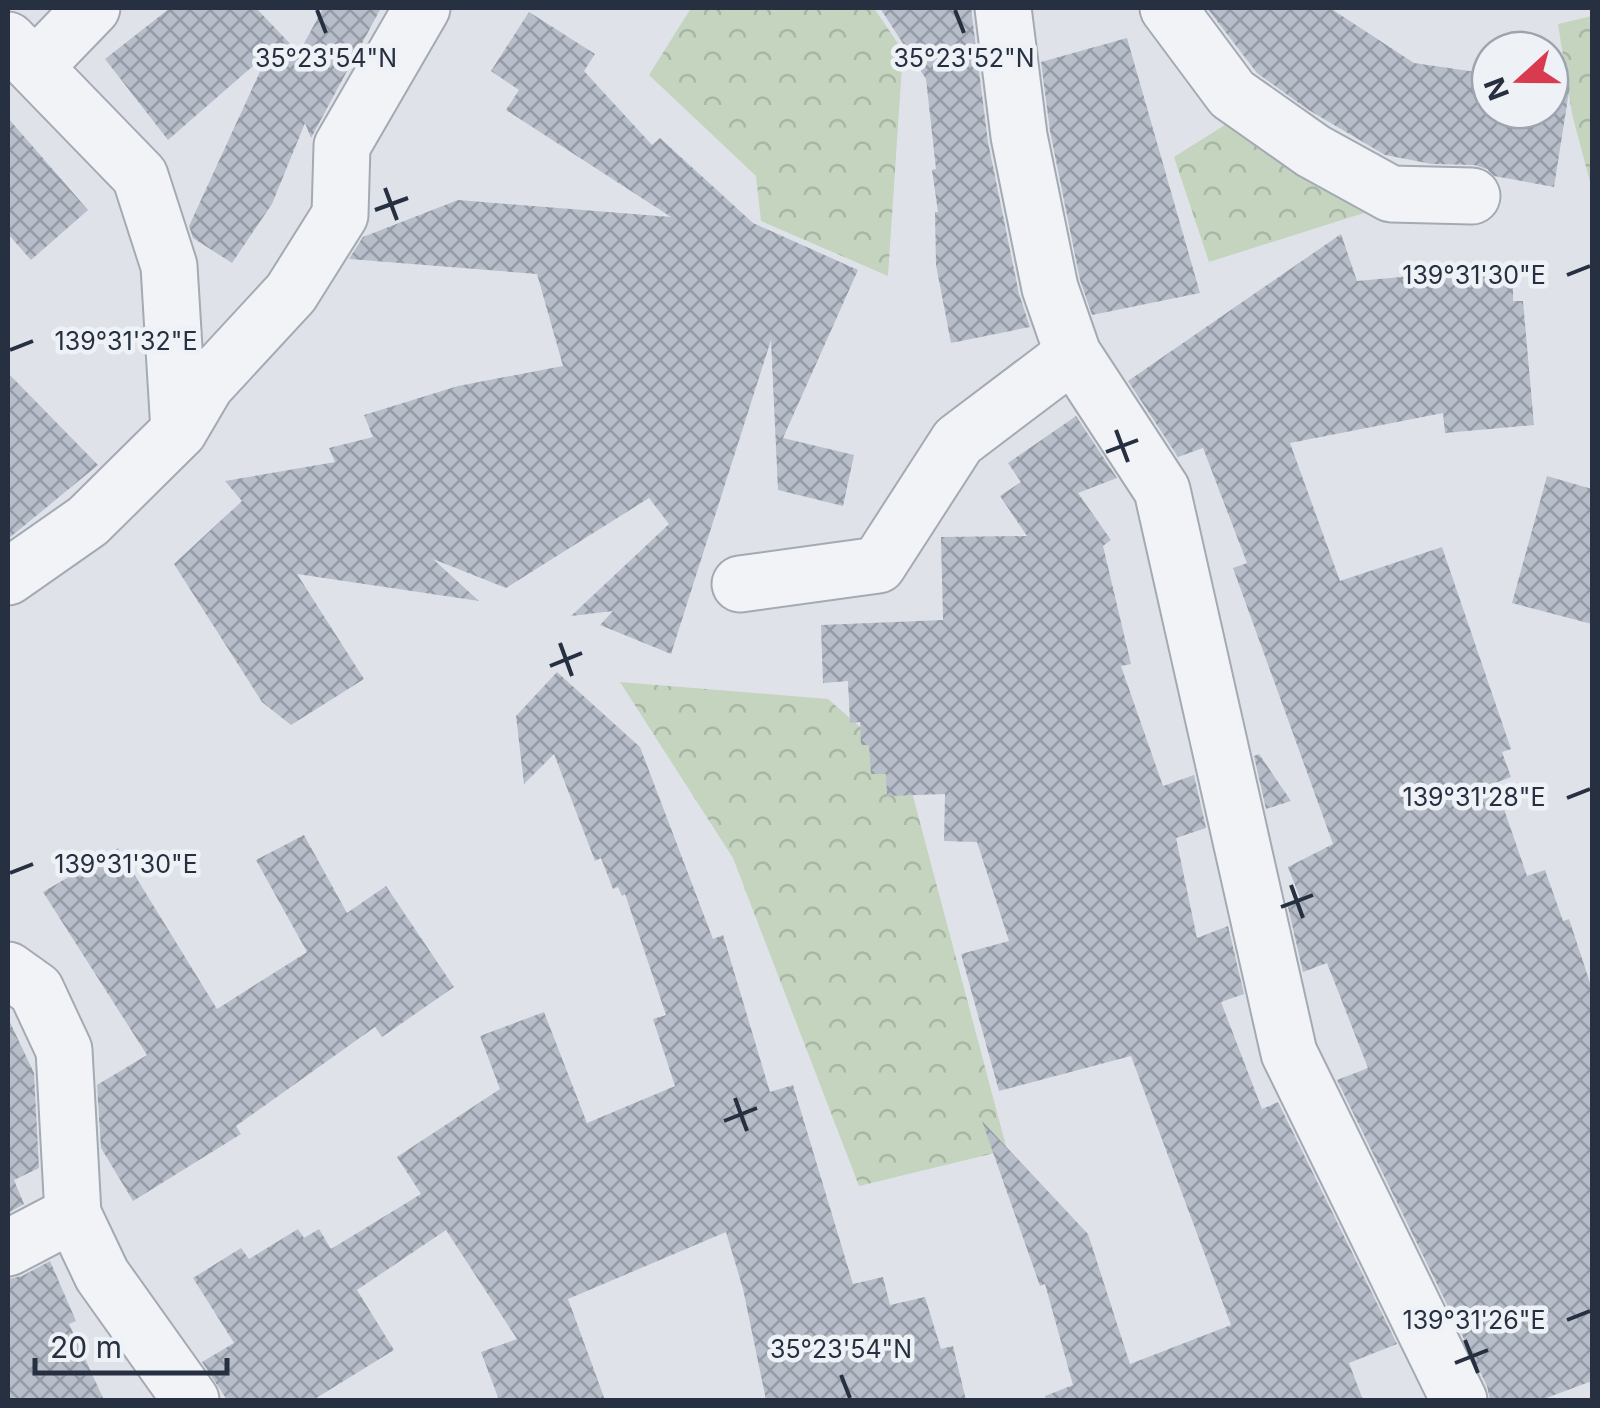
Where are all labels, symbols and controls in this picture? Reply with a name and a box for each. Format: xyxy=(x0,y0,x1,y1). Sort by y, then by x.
north arrow xyxy=(1470,30,1570,130)
text: 35°23'54"N xyxy=(255,43,397,73)
text: 35°23'52"N xyxy=(893,43,1035,73)
text: N xyxy=(1477,73,1516,105)
text: 139°31'30"E xyxy=(1402,260,1546,290)
text: 139°31'32"E xyxy=(55,326,197,356)
text: 139°31'28"E xyxy=(1403,782,1546,812)
text: 139°31'30"E xyxy=(54,849,198,879)
text: 139°31'26"E xyxy=(1402,1305,1546,1335)
scale bar xyxy=(35,1313,228,1375)
text: 20 m xyxy=(50,1329,122,1365)
text: 35°23'54"N xyxy=(770,1334,912,1364)

